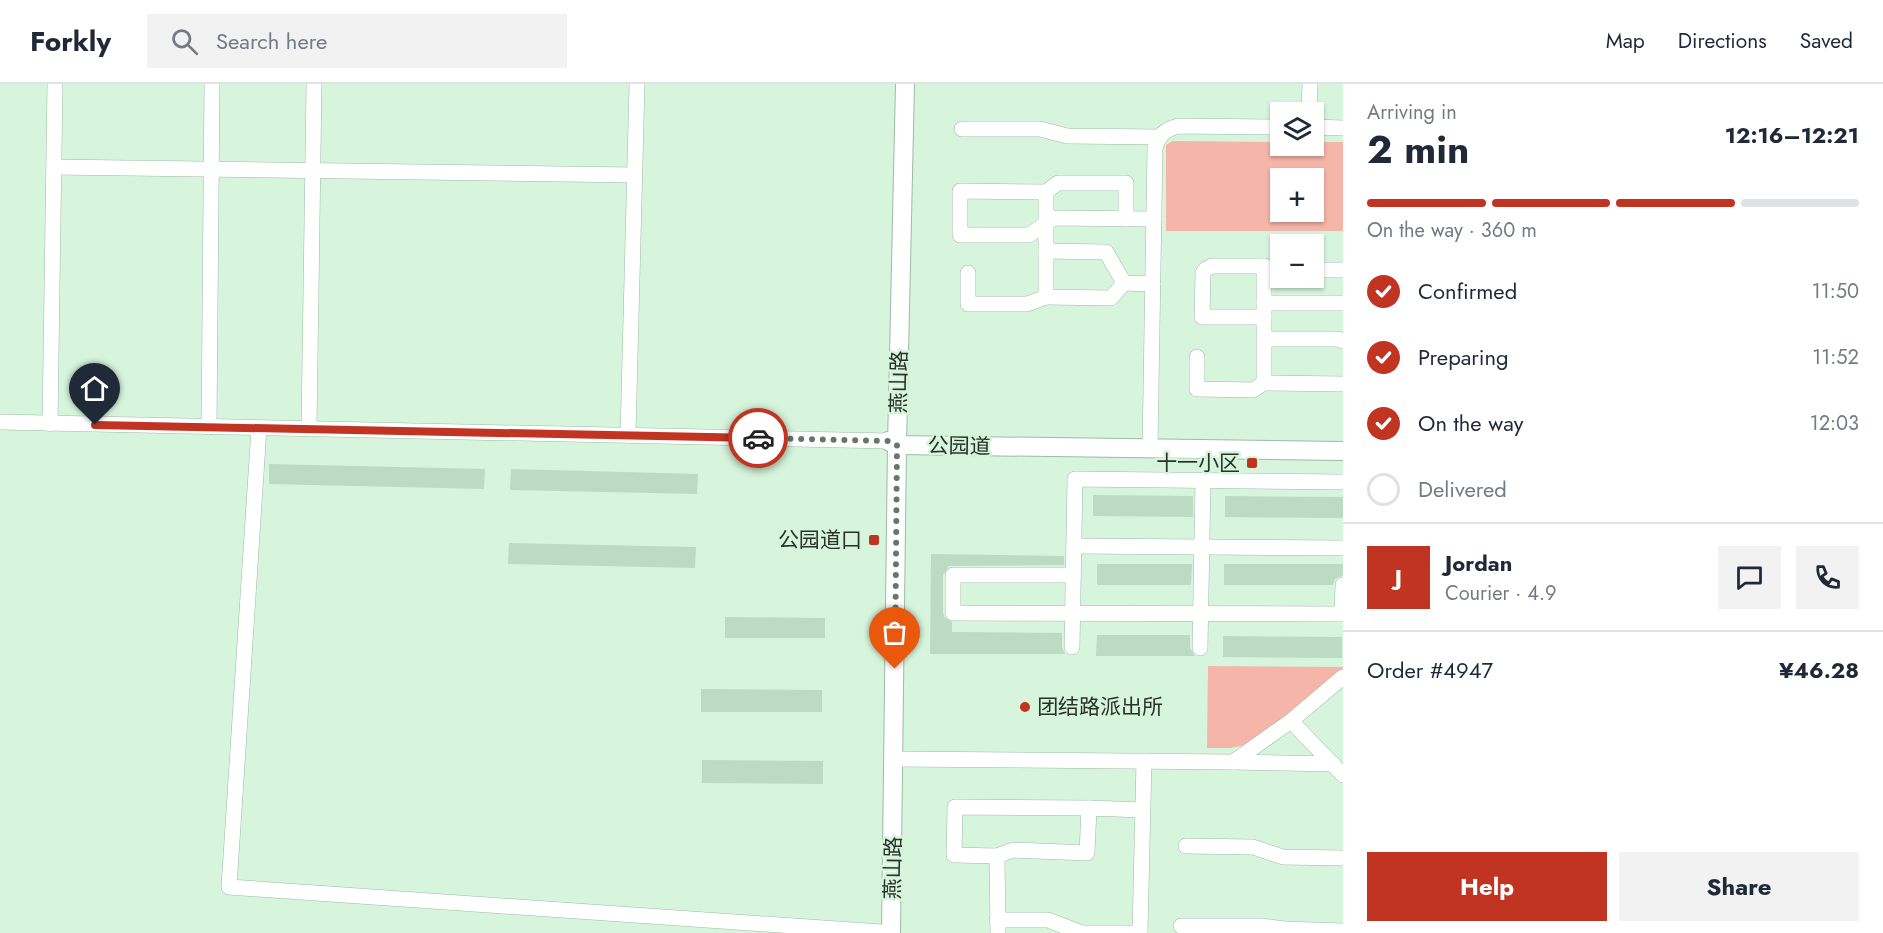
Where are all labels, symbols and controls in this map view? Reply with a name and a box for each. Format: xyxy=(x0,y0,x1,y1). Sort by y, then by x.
search box xyxy=(147,14,567,68)
text: Forkly xyxy=(30,21,111,62)
icon: search xyxy=(168,25,201,58)
text: Search here xyxy=(216,25,327,57)
text: Map xyxy=(1606,26,1645,56)
text: Directions xyxy=(1678,26,1767,56)
text: Saved xyxy=(1800,26,1853,56)
text: Arriving in xyxy=(1367,98,1457,127)
map controls xyxy=(1270,102,1324,288)
button: layers xyxy=(1270,102,1324,156)
text: 12:16–12:21 xyxy=(1725,119,1859,151)
text: 2 min xyxy=(1367,121,1469,178)
button: + xyxy=(1270,168,1324,222)
text: On the way · 360 m xyxy=(1367,216,1537,245)
button: − xyxy=(1270,234,1324,288)
icon: check xyxy=(1367,275,1400,308)
text: Confirmed xyxy=(1418,275,1517,307)
text: 11:50 xyxy=(1812,277,1859,306)
icon: check xyxy=(1367,341,1400,374)
text: Preparing xyxy=(1418,341,1509,373)
text: 11:52 xyxy=(1812,343,1859,372)
street label: 燕山路 xyxy=(883,350,915,414)
pin xyxy=(69,363,120,425)
icon: home xyxy=(78,372,111,405)
icon: check xyxy=(1367,407,1400,440)
text: On the way xyxy=(1418,407,1523,439)
courier xyxy=(728,408,788,468)
text: 12:03 xyxy=(1810,409,1859,438)
icon: car xyxy=(742,422,775,455)
street label: 公园道 xyxy=(927,430,991,462)
place label: 十一小区 xyxy=(1156,448,1240,478)
marker: 十一小区 xyxy=(1245,456,1259,470)
text: Delivered xyxy=(1418,473,1507,505)
place label: 公园道口 xyxy=(778,525,862,555)
marker: 公园道口 xyxy=(867,533,881,547)
button: chat xyxy=(1718,546,1781,609)
button: phone xyxy=(1796,546,1859,609)
text: Jordan xyxy=(1445,547,1512,579)
text: J xyxy=(1395,561,1402,593)
text: Courier · 4.9 xyxy=(1445,579,1557,608)
pin xyxy=(869,607,920,669)
icon: bag xyxy=(878,616,911,649)
text: Order #4947 xyxy=(1367,654,1493,686)
text: ¥46.28 xyxy=(1779,654,1859,686)
place label: 团结路派出所 xyxy=(1037,692,1163,722)
marker: 团结路派出所 xyxy=(1018,700,1032,714)
street label: 燕山路 xyxy=(877,836,909,900)
button: Help xyxy=(1367,852,1607,921)
button: Share xyxy=(1619,852,1859,921)

